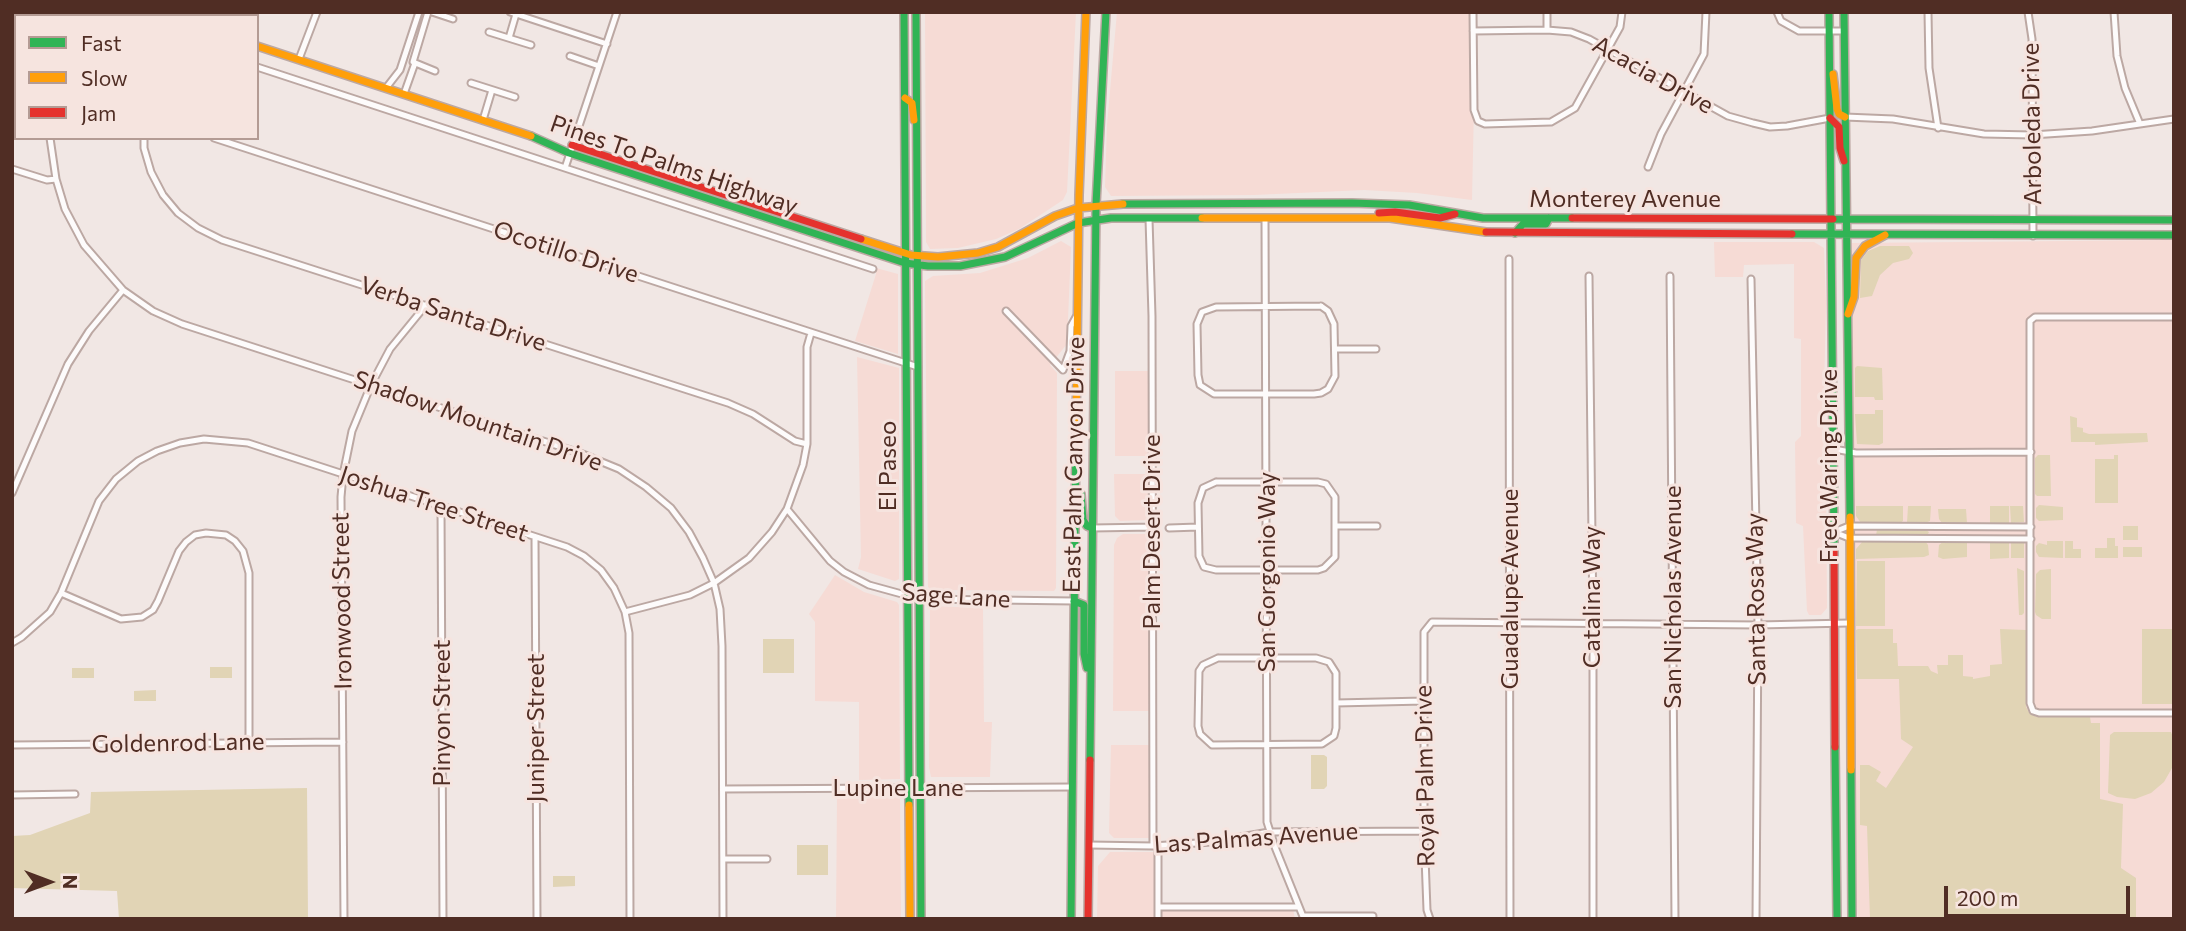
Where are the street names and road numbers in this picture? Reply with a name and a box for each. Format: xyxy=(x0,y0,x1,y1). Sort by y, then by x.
street label: Acacia Drive xyxy=(1588,30,1718,120)
street label: Arboleda Drive xyxy=(2016,43,2048,205)
street label: Pines To Palms Highway xyxy=(546,109,802,221)
street label: Monterey Avenue xyxy=(1529,185,1721,213)
street label: Ocotillo Drive xyxy=(490,215,642,289)
street label: Verba Santa Drive xyxy=(356,270,550,358)
street label: East Palm Canyon Drive xyxy=(1057,337,1091,593)
street label: Shadow Mountain Drive xyxy=(350,365,606,477)
street label: Fred Waring Drive xyxy=(1815,369,1843,563)
street label: El Paseo xyxy=(874,421,902,511)
street label: Palm Desert Drive xyxy=(1138,434,1166,630)
street label: Joshua Tree Street xyxy=(336,460,532,548)
street label: San Gorgonio Way xyxy=(1253,472,1281,672)
street label: San Nicholas Avenue xyxy=(1659,485,1687,709)
street label: Guadalupe Avenue xyxy=(1496,489,1524,689)
street label: Ironwood Street xyxy=(326,512,358,690)
street label: Santa Rosa Way xyxy=(1740,512,1772,686)
street label: Catalina Way xyxy=(1578,526,1606,668)
street label: Sage Lane xyxy=(900,578,1012,614)
street label: Pinyon Street xyxy=(428,639,456,787)
street label: Juniper Street xyxy=(522,653,550,803)
street label: Royal Palm Drive xyxy=(1409,685,1441,867)
street label: Goldenrod Lane xyxy=(91,727,265,759)
street label: Lupine Lane xyxy=(832,774,964,802)
street label: Las Palmas Avenue xyxy=(1153,817,1359,859)

